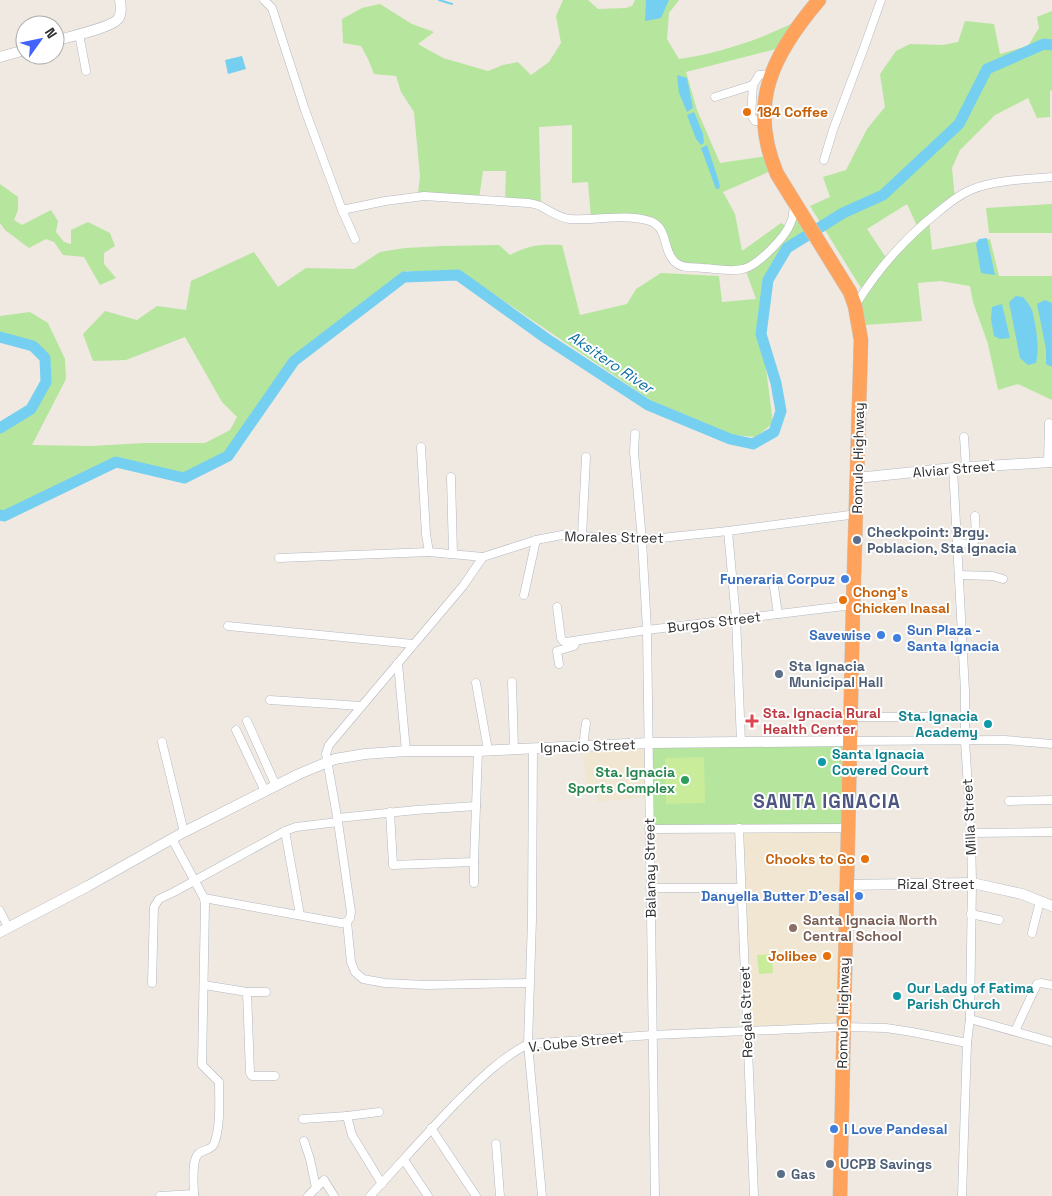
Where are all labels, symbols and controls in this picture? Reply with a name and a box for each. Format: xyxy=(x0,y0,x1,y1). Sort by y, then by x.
north arrow xyxy=(15,15,65,65)
text: N xyxy=(41,24,61,42)
place label: 184 Coffee xyxy=(757,103,828,121)
marker: 184 Coffee xyxy=(741,106,753,118)
water label: Aksitero River xyxy=(565,327,658,398)
street label: Romulo Highway xyxy=(848,402,868,514)
street label: Alviar Street xyxy=(912,456,996,482)
place label: Checkpoint: Brgy. Poblacion, Sta Ignacia xyxy=(867,523,1017,557)
street label: Morales Street xyxy=(564,527,664,547)
marker: Checkpoint: Brgy. Poblacion, Sta Ignacia xyxy=(851,534,863,546)
place label: Funeraria Corpuz xyxy=(720,570,835,588)
marker: Funeraria Corpuz xyxy=(839,573,851,585)
place label: Chong's Chicken Inasal xyxy=(853,583,950,617)
marker: Chong's Chicken Inasal xyxy=(837,594,849,606)
street label: Burgos Street xyxy=(666,607,762,637)
place label: Sun Plaza - Santa Ignacia xyxy=(907,621,999,655)
place label: Savewise xyxy=(809,626,871,644)
marker: Savewise xyxy=(875,629,887,641)
marker: Sun Plaza - Santa Ignacia xyxy=(891,632,903,644)
place label: Sta Ignacia Municipal Hall xyxy=(789,657,883,691)
marker: Sta Ignacia Municipal Hall xyxy=(773,668,785,680)
place label: Sta. Ignacia Rural Health Center xyxy=(763,704,881,738)
place label: Sta. Ignacia Academy xyxy=(899,707,978,741)
marker: Sta. Ignacia Rural Health Center xyxy=(745,714,759,728)
marker: Sta. Ignacia Academy xyxy=(982,718,994,730)
street label: Ignacio Street xyxy=(540,735,636,757)
place label: Santa Ignacia Covered Court xyxy=(832,745,929,779)
marker: Santa Ignacia Covered Court xyxy=(816,756,828,768)
place label: Sta. Ignacia Sports Complex xyxy=(568,763,675,797)
marker: Sta. Ignacia Sports Complex xyxy=(679,774,691,786)
street label: Milla Street xyxy=(958,778,980,856)
district label: SANTA IGNACIA xyxy=(753,789,901,814)
street label: Balanay Street xyxy=(640,818,660,918)
place label: Chooks to Go xyxy=(766,850,855,868)
marker: Chooks to Go xyxy=(859,853,871,865)
street label: Rizal Street xyxy=(897,875,975,893)
place label: Danyella Butter D'esal xyxy=(701,887,849,905)
marker: Danyella Butter D'esal xyxy=(853,890,865,902)
place label: Santa Ignacia North Central School xyxy=(803,911,937,945)
marker: Santa Ignacia North Central School xyxy=(787,922,799,934)
place label: Jolibee xyxy=(768,947,817,965)
marker: Jolibee xyxy=(821,950,833,962)
street label: Romulo Highway xyxy=(833,957,853,1069)
street label: Regala Street xyxy=(735,966,757,1058)
place label: Our Lady of Fatima Parish Church xyxy=(907,979,1034,1013)
marker: Our Lady of Fatima Parish Church xyxy=(891,990,903,1002)
street label: V. Cube Street xyxy=(528,1028,624,1056)
place label: I Love Pandesal xyxy=(844,1120,947,1138)
marker: I Love Pandesal xyxy=(828,1123,840,1135)
place label: UCPB Savings xyxy=(840,1155,932,1173)
marker: UCPB Savings xyxy=(824,1158,836,1170)
place label: Gas xyxy=(791,1165,816,1183)
marker: Gas xyxy=(775,1168,787,1180)

